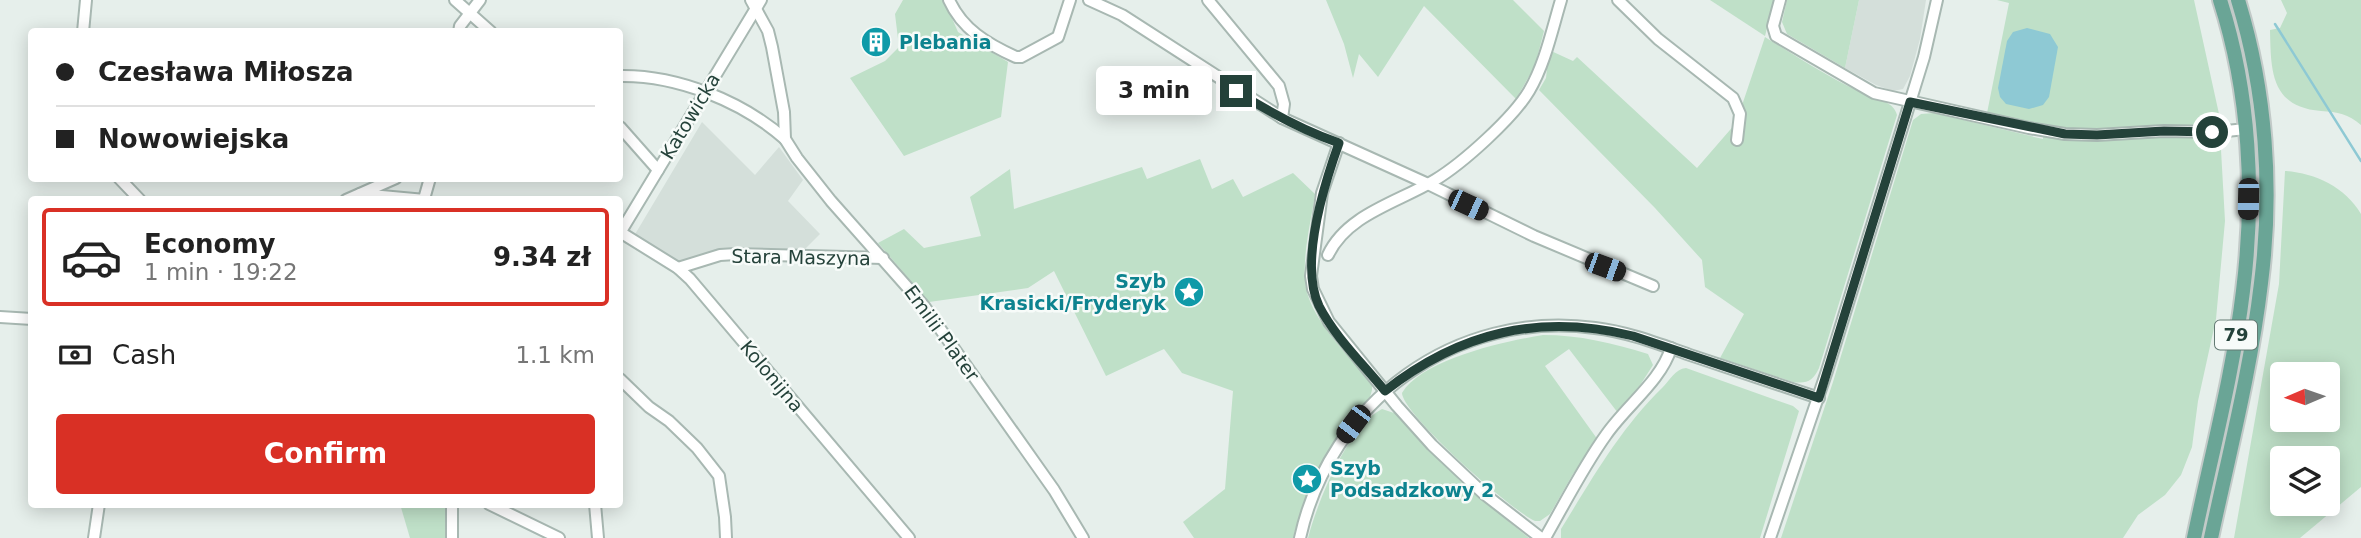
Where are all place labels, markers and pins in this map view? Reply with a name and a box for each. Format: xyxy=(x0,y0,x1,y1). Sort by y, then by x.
building icon: Plebania xyxy=(859,25,893,59)
place label: Plebania xyxy=(899,31,992,53)
place label: Szyb Krasicki/Fryderyk xyxy=(980,270,1166,314)
place icon: Szyb Krasicki/Fryderyk xyxy=(1172,275,1206,309)
place label: Szyb Podsadzkowy 2 xyxy=(1330,457,1494,501)
place icon: Szyb Podsadzkowy 2 xyxy=(1290,462,1324,496)

